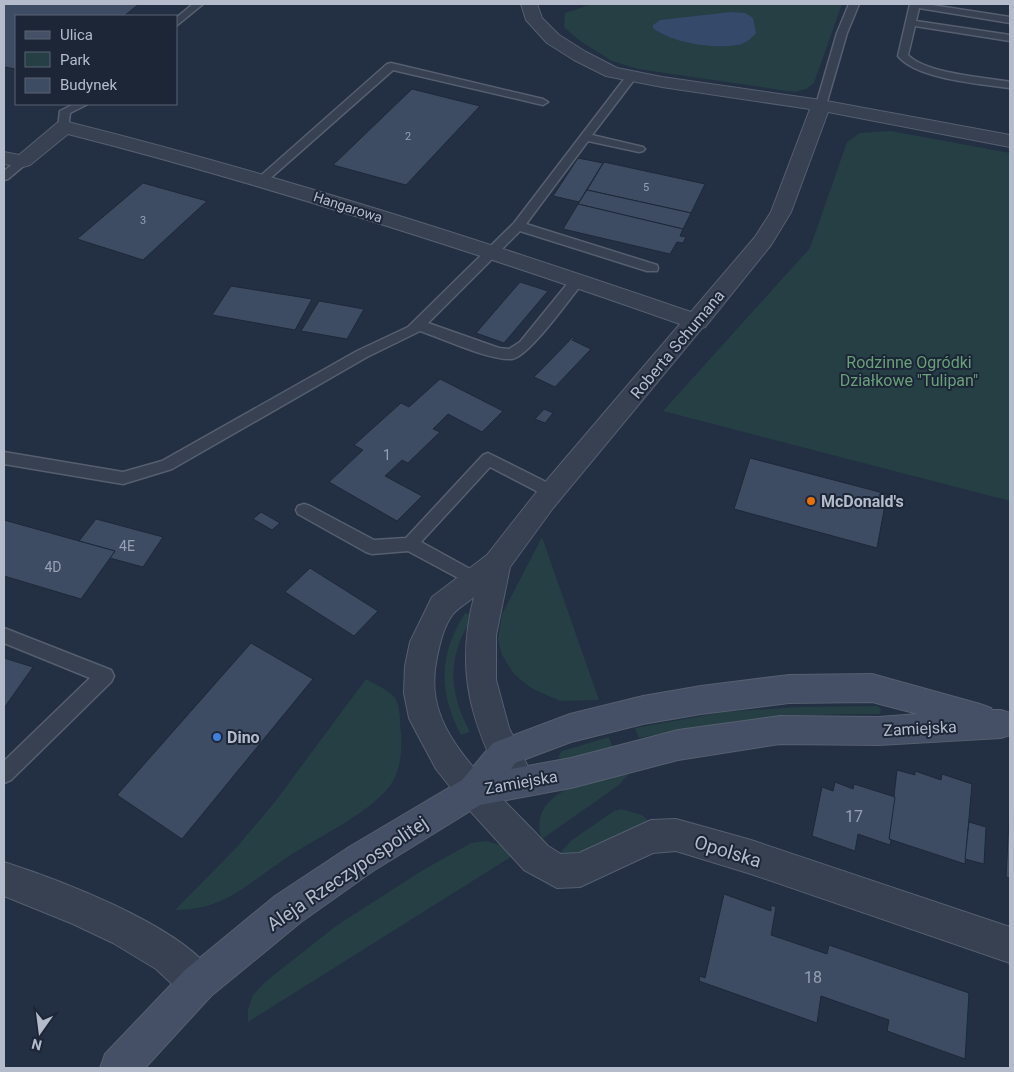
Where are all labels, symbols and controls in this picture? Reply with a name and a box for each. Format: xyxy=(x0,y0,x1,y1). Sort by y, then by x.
legend xyxy=(15,15,178,105)
text: Ulica xyxy=(60,26,93,44)
text: Park xyxy=(60,51,91,69)
text: Budynek xyxy=(60,76,117,94)
house number: 2 xyxy=(405,130,411,143)
house number: 5 xyxy=(643,181,649,194)
street label: Hangarowa xyxy=(312,188,384,226)
house number: 3 xyxy=(140,214,146,227)
street label: Roberta Schumana xyxy=(626,286,728,403)
park label: Rodzinne Ogródki Działkowe "Tulipan" xyxy=(840,353,978,390)
house number: 1 xyxy=(383,447,391,463)
place label: McDonald's xyxy=(821,492,904,511)
marker: McDonald's xyxy=(805,495,817,507)
house number: 4E xyxy=(119,538,135,554)
house number: 4D xyxy=(44,559,62,575)
street label: Zamiejska xyxy=(883,717,957,740)
place label: Dino xyxy=(227,728,260,747)
marker: Dino xyxy=(211,731,223,743)
street label: Zamiejska xyxy=(483,767,559,798)
house number: 17 xyxy=(845,807,863,826)
street label: Aleja Rzeczypospolitej xyxy=(263,811,432,936)
street label: Opolska xyxy=(692,830,764,873)
house number: 18 xyxy=(804,968,822,987)
north arrow xyxy=(15,1007,65,1057)
text: N xyxy=(30,1036,44,1054)

